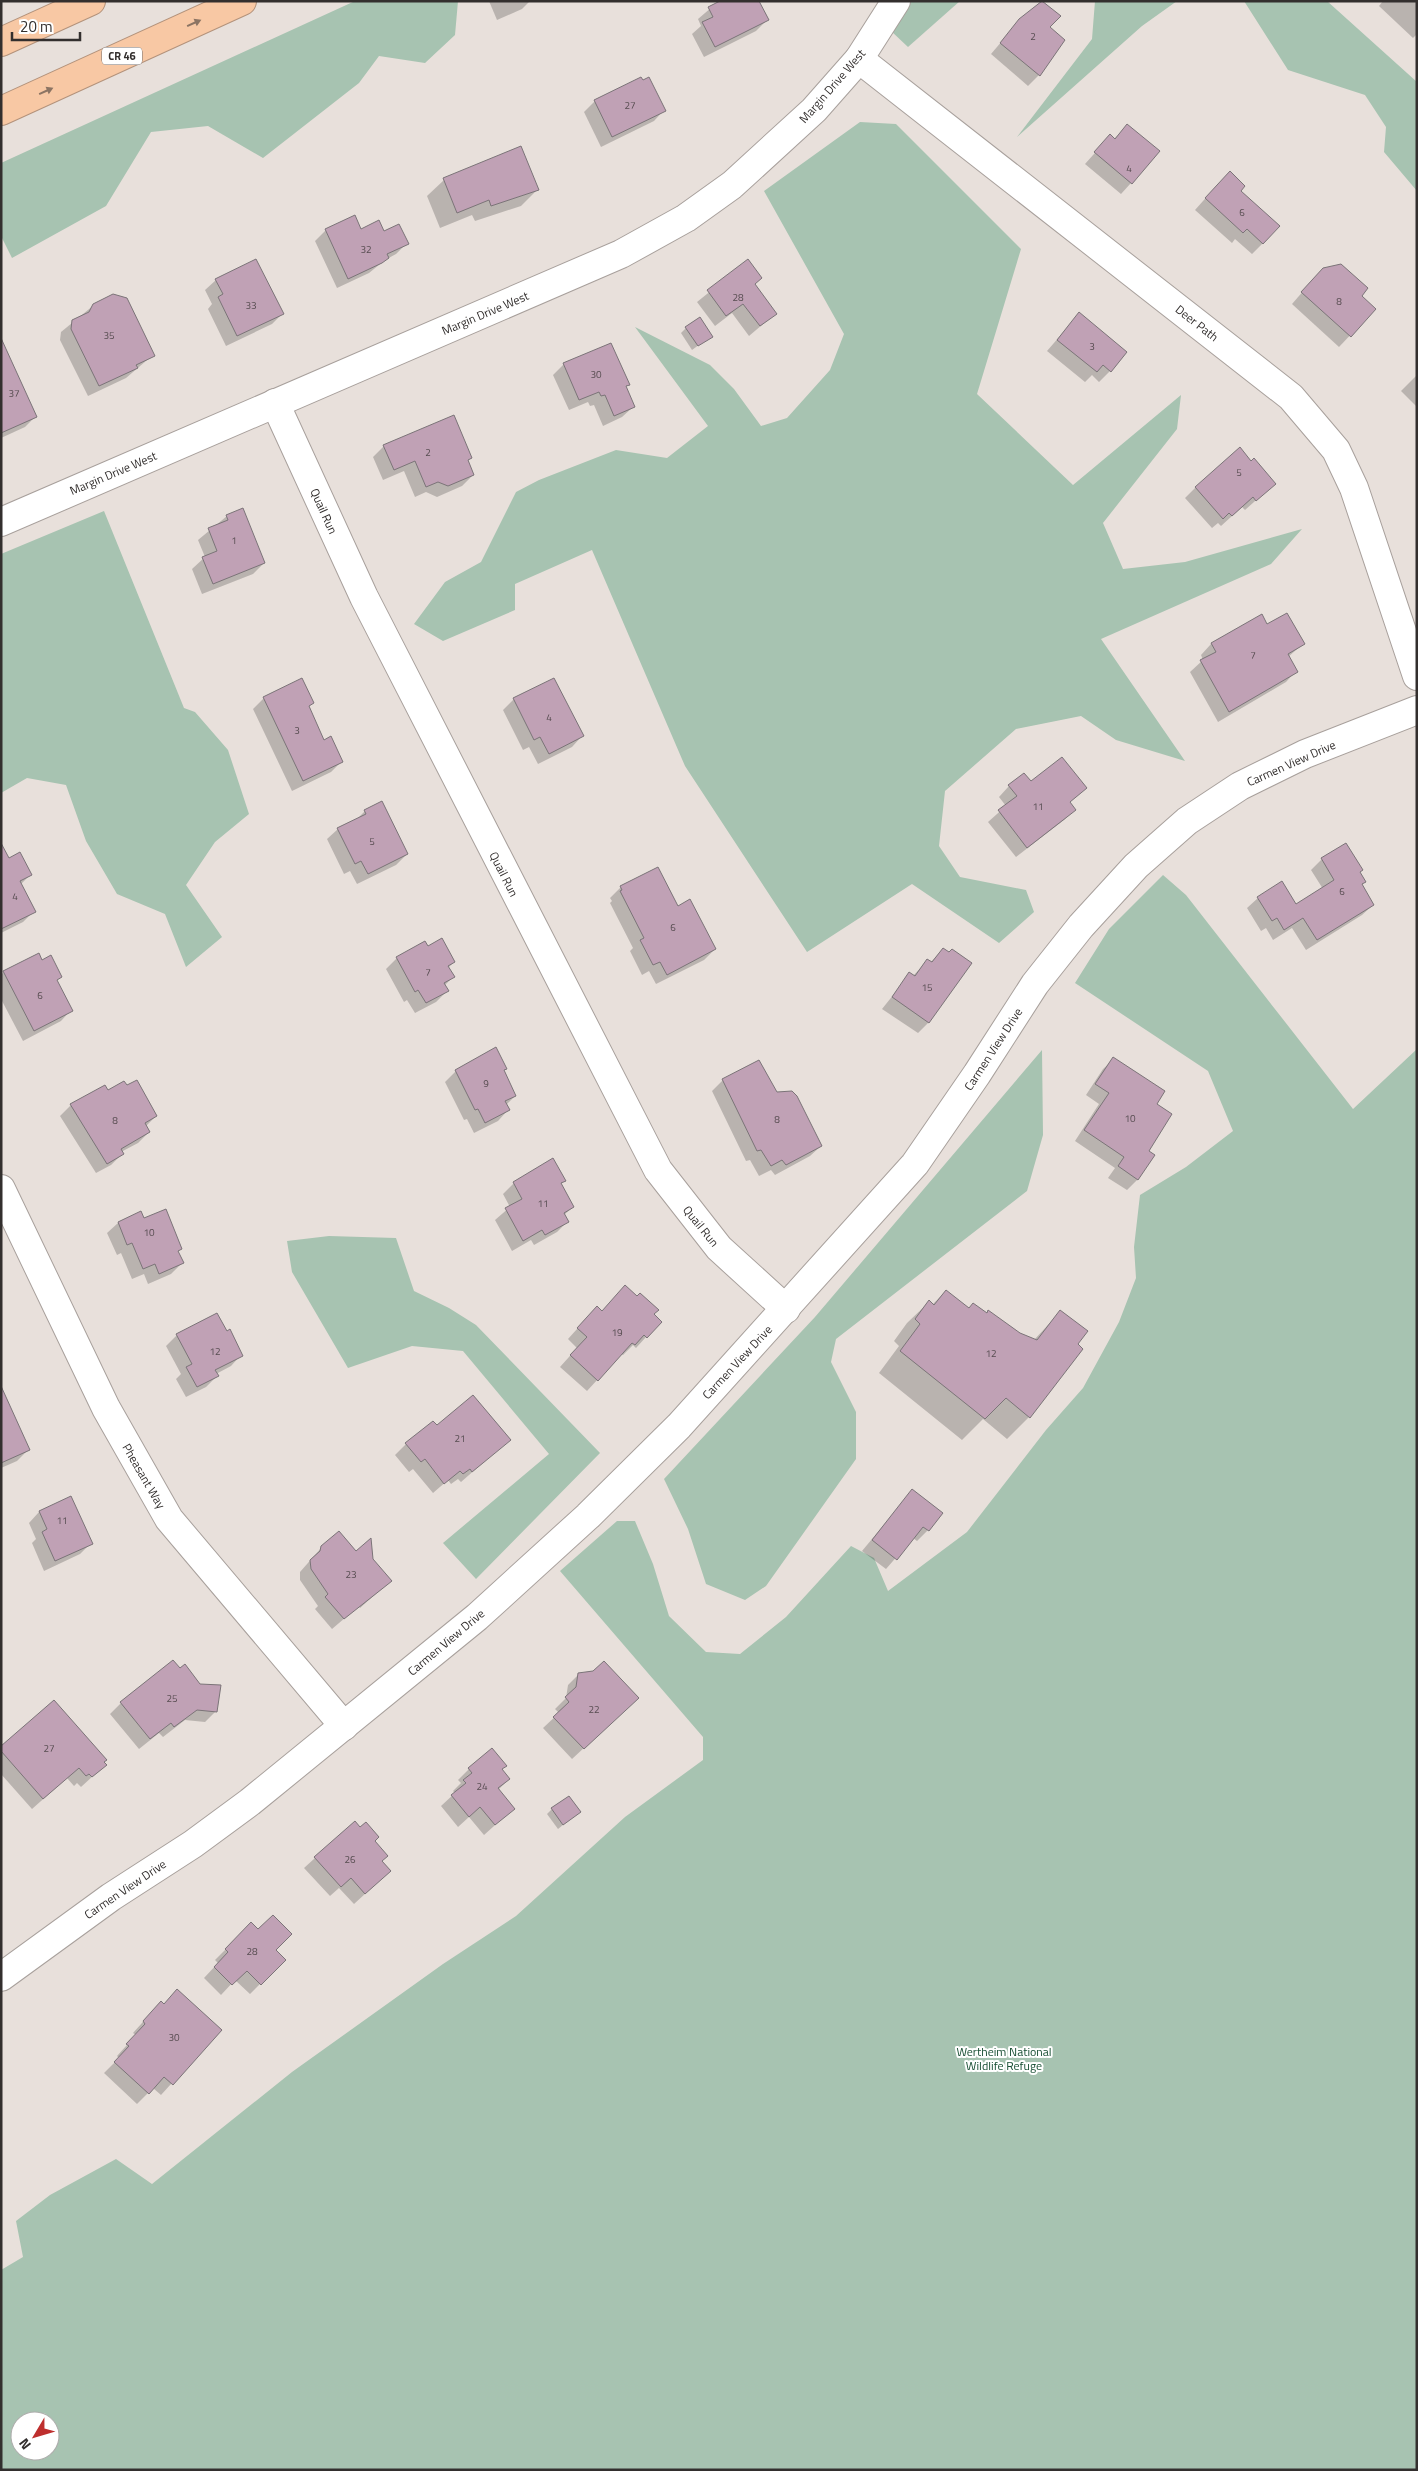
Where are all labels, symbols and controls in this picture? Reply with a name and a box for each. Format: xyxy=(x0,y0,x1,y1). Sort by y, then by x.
scale bar xyxy=(12,10,80,42)
text: 20 m xyxy=(20,15,53,38)
one-way arrow xyxy=(187,19,201,27)
house number: 2 xyxy=(1030,29,1036,44)
street label: Margin Drive West xyxy=(794,44,870,127)
road number: CR 46 xyxy=(102,48,142,64)
one-way arrow xyxy=(39,86,53,94)
house number: 27 xyxy=(624,98,636,113)
house number: 4 xyxy=(1126,161,1132,176)
house number: 6 xyxy=(1239,205,1245,220)
house number: 32 xyxy=(360,242,372,257)
street label: Margin Drive West xyxy=(438,286,532,340)
house number: 28 xyxy=(732,290,744,305)
house number: 8 xyxy=(1336,294,1342,309)
house number: 33 xyxy=(245,298,257,313)
street label: Deer Path xyxy=(1171,300,1223,346)
house number: 35 xyxy=(103,328,115,343)
house number: 3 xyxy=(1089,339,1095,354)
house number: 30 xyxy=(590,367,602,382)
house number: 37 xyxy=(8,386,20,401)
house number: 2 xyxy=(425,445,431,460)
street label: Margin Drive West xyxy=(66,446,160,500)
house number: 5 xyxy=(1236,465,1242,480)
street label: Quail Run xyxy=(305,485,343,537)
house number: 1 xyxy=(231,533,237,548)
house number: 7 xyxy=(1250,648,1256,663)
house number: 4 xyxy=(546,710,552,725)
house number: 3 xyxy=(294,723,300,738)
street label: Carmen View Drive xyxy=(1244,735,1338,791)
house number: 11 xyxy=(1032,799,1044,814)
house number: 5 xyxy=(369,834,375,849)
street label: Quail Run xyxy=(485,848,523,900)
house number: 6 xyxy=(1339,884,1345,899)
house number: 4 xyxy=(12,889,18,904)
house number: 6 xyxy=(670,920,676,935)
house number: 7 xyxy=(425,965,431,980)
house number: 15 xyxy=(921,980,933,995)
house number: 6 xyxy=(37,988,43,1003)
street label: Carmen View Drive xyxy=(959,1004,1027,1094)
house number: 9 xyxy=(483,1076,489,1091)
house number: 10 xyxy=(1124,1111,1136,1126)
house number: 8 xyxy=(774,1112,780,1127)
house number: 8 xyxy=(112,1113,118,1128)
house number: 11 xyxy=(537,1196,549,1211)
street label: Quail Run xyxy=(678,1201,724,1251)
house number: 10 xyxy=(143,1225,155,1240)
street label: Carmen View Drive xyxy=(697,1321,777,1403)
house number: 19 xyxy=(611,1325,623,1340)
house number: 12 xyxy=(209,1344,221,1359)
house number: 12 xyxy=(985,1346,997,1361)
house number: 21 xyxy=(454,1431,466,1446)
street label: Pheasant Way xyxy=(118,1440,170,1512)
house number: 11 xyxy=(56,1513,68,1528)
house number: 23 xyxy=(345,1567,357,1582)
street label: Carmen View Drive xyxy=(403,1604,489,1680)
house number: 25 xyxy=(166,1691,178,1706)
house number: 22 xyxy=(588,1702,600,1717)
house number: 27 xyxy=(43,1741,55,1756)
house number: 24 xyxy=(476,1779,488,1794)
house number: 26 xyxy=(344,1852,356,1867)
street label: Carmen View Drive xyxy=(80,1854,170,1924)
house number: 28 xyxy=(246,1944,258,1959)
house number: 30 xyxy=(168,2030,180,2045)
park label: Wertheim National Wildlife Refuge xyxy=(956,2042,1052,2075)
north arrow xyxy=(10,2411,60,2461)
text: N xyxy=(13,2434,36,2455)

